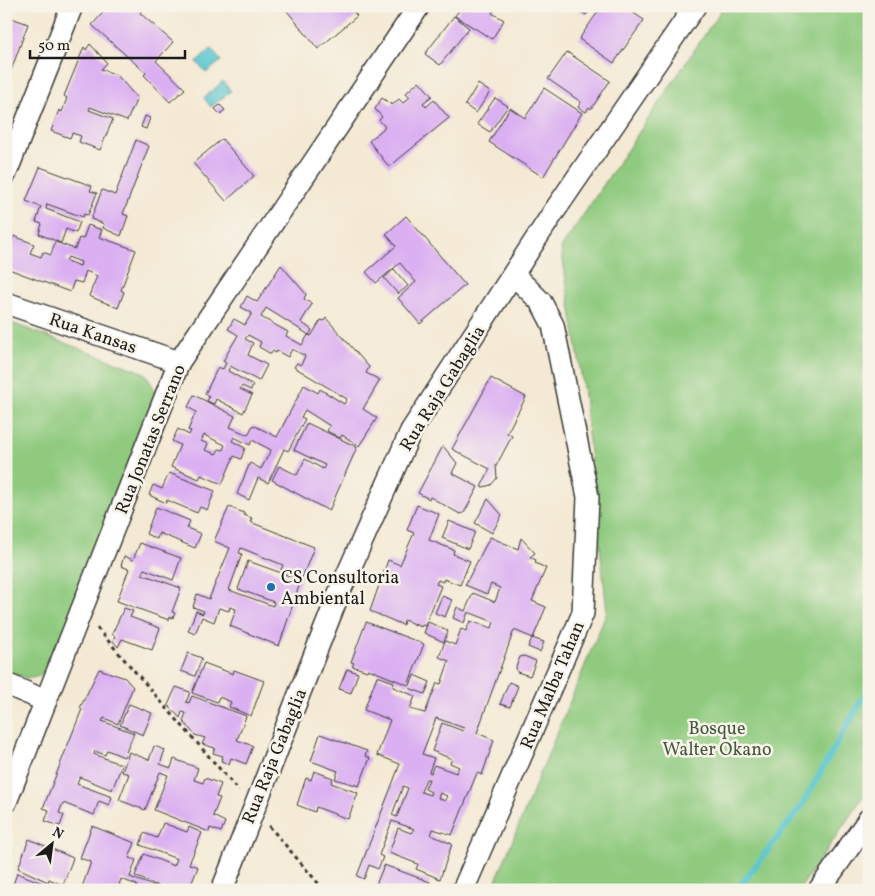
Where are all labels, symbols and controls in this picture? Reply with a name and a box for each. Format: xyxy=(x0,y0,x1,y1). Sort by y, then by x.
scale bar xyxy=(30,28,185,60)
text: 50 m xyxy=(38,36,70,57)
street label: Rua Kansas xyxy=(45,308,140,361)
street label: Rua Raja Gabaglia xyxy=(395,321,492,456)
street label: Rua Jonatas Serrano xyxy=(110,361,193,518)
place label: CS Consultoria Ambiental xyxy=(281,566,399,612)
marker: CS Consultoria Ambiental xyxy=(265,581,277,593)
street label: Rua Malba Tahan xyxy=(515,617,592,753)
street label: Rua Raja Gabaglia xyxy=(237,685,314,828)
park label: Bosque Walter Okano xyxy=(662,717,772,763)
north arrow xyxy=(28,818,78,868)
text: N xyxy=(49,823,67,845)

